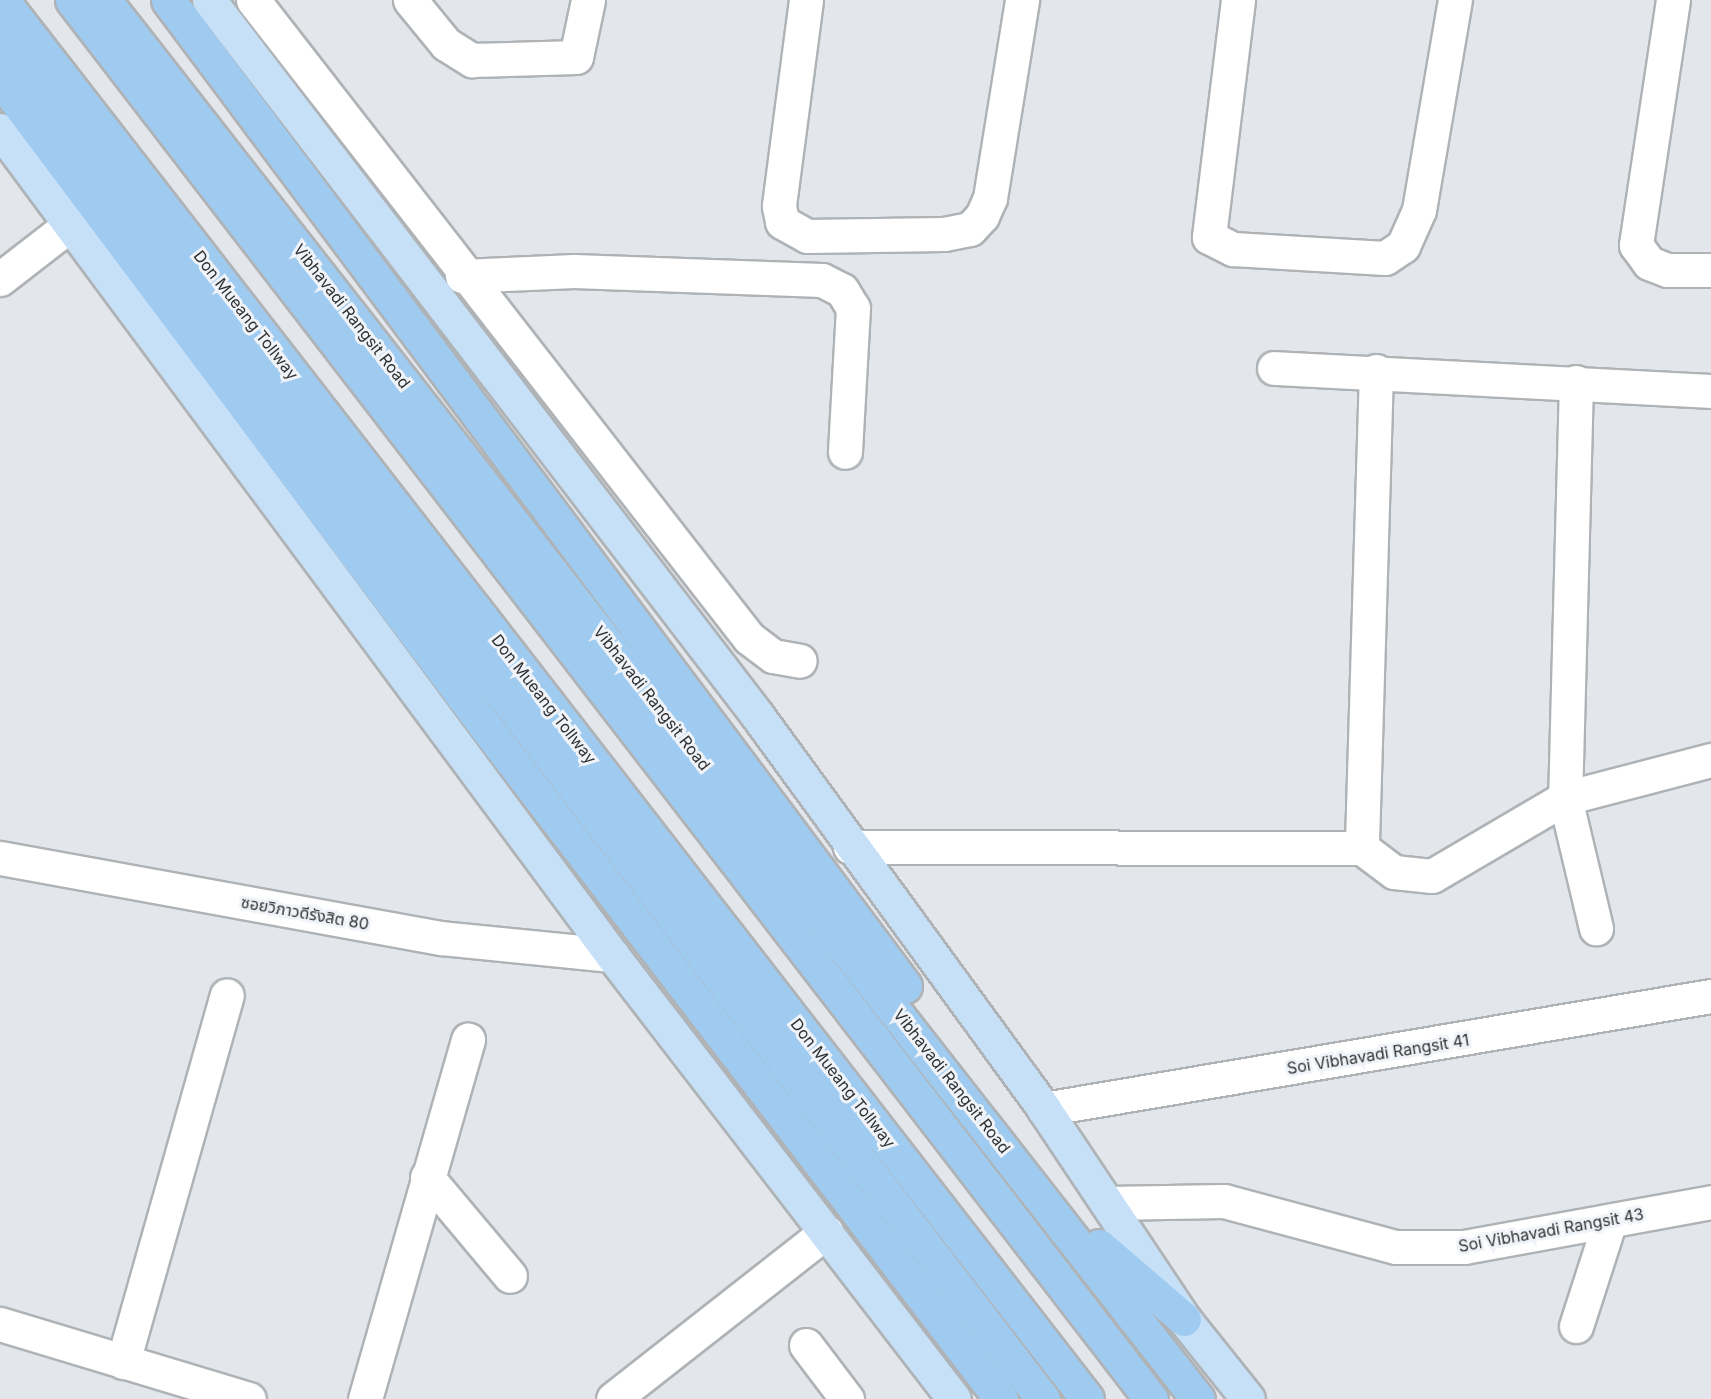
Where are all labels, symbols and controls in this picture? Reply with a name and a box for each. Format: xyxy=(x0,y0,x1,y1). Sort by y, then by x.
street label: Vibhavadi Rangsit Road xyxy=(290,240,414,392)
street label: Don Mueang Tollway xyxy=(190,247,302,383)
street label: Vibhavadi Rangsit Road xyxy=(590,622,714,774)
street label: Don Mueang Tollway xyxy=(488,631,600,767)
street label: ซอยวิภาวดีรังสิต 80 xyxy=(240,892,370,934)
street label: Vibhavadi Rangsit Road xyxy=(890,1005,1014,1157)
street label: Don Mueang Tollway xyxy=(787,1015,899,1151)
street label: Soi Vibhavadi Rangsit 41 xyxy=(1285,1030,1471,1078)
street label: Soi Vibhavadi Rangsit 43 xyxy=(1457,1204,1645,1256)

